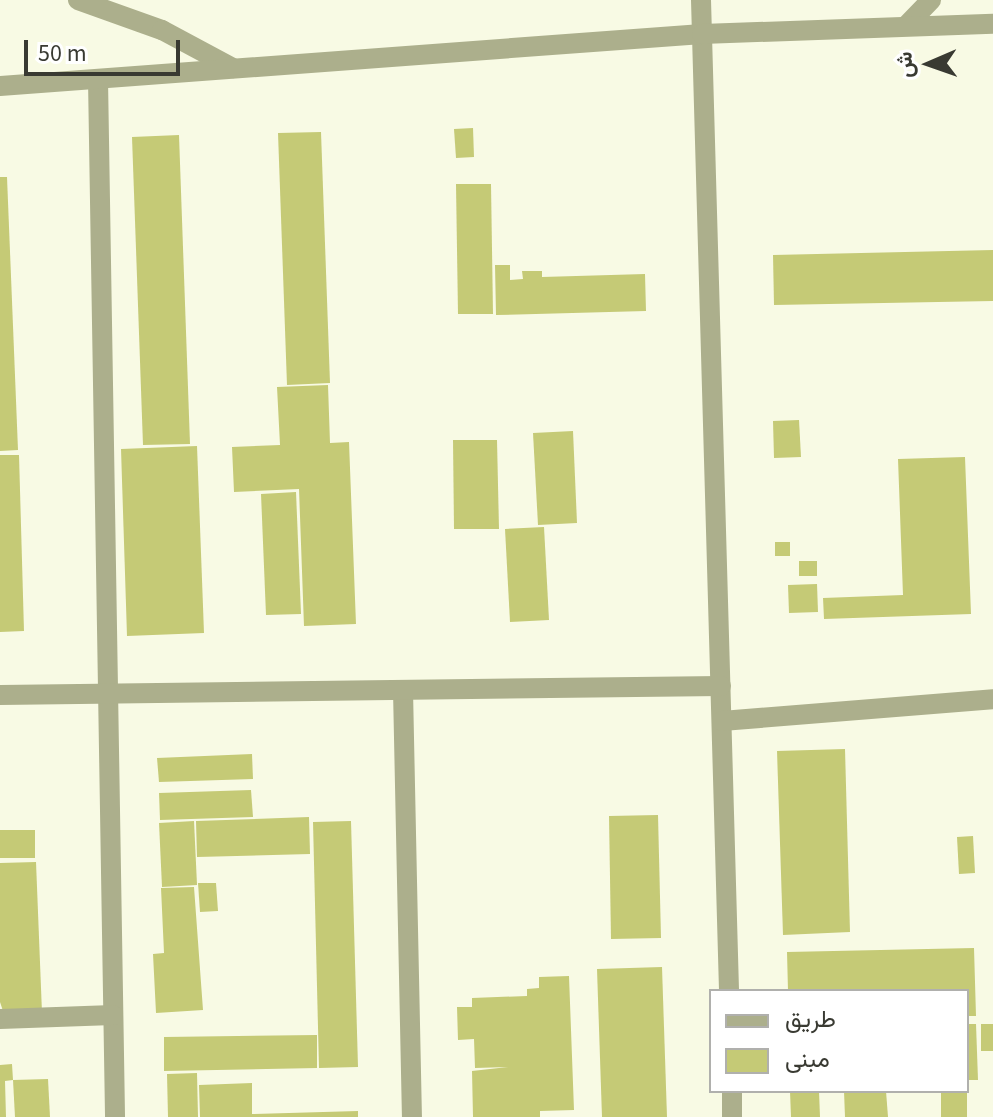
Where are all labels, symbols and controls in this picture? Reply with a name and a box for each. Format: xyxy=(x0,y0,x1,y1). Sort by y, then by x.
scale bar xyxy=(28,24,184,74)
north arrow xyxy=(889,24,969,104)
text: 50 m xyxy=(38,36,87,71)
text: ش xyxy=(889,51,921,79)
legend xyxy=(709,989,969,1093)
text: طريق xyxy=(785,1002,836,1037)
text: مبنى xyxy=(785,1042,830,1077)

